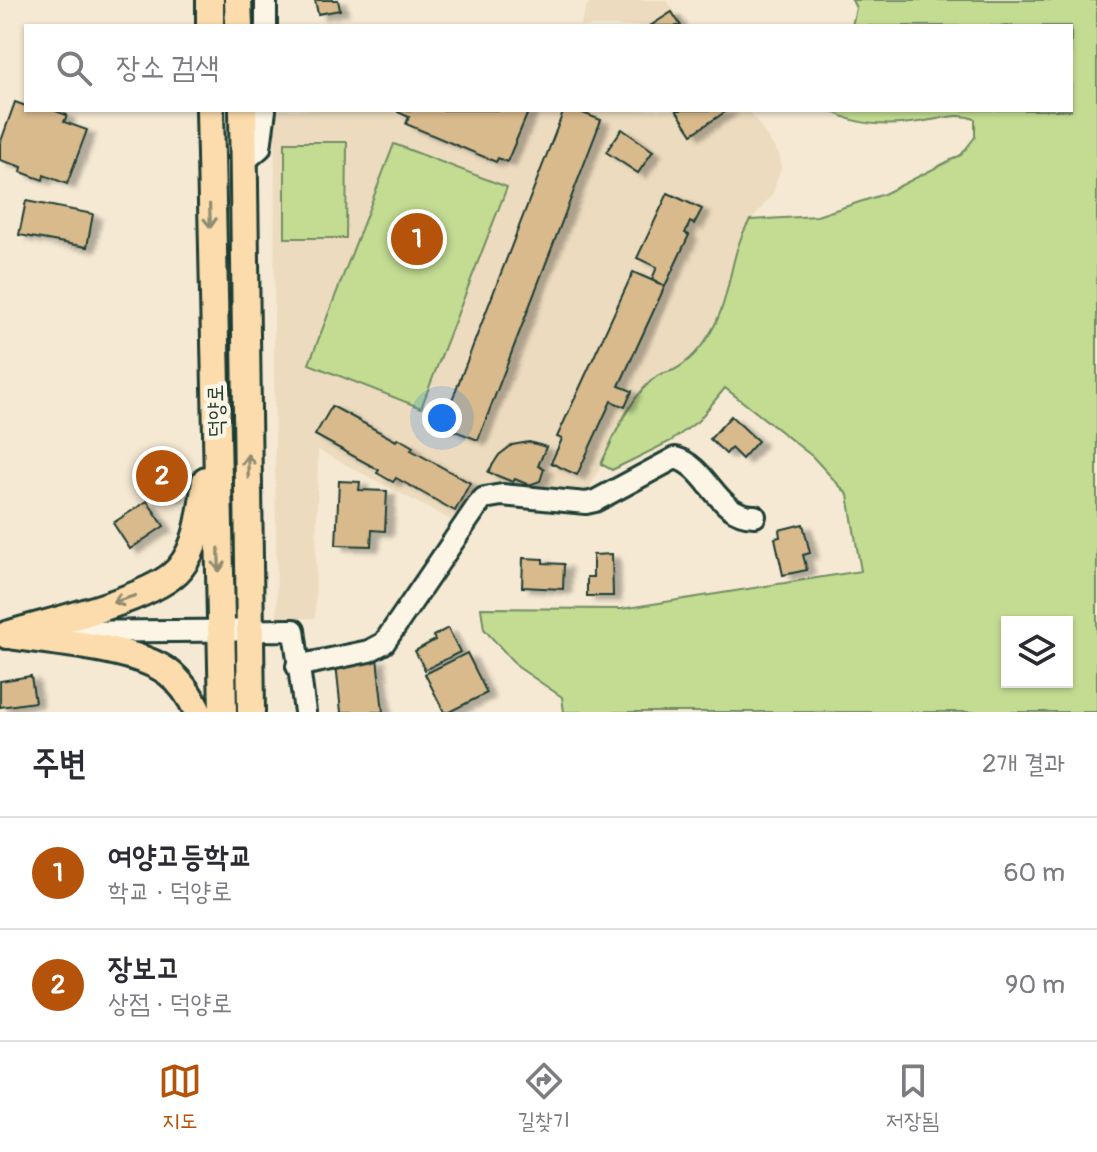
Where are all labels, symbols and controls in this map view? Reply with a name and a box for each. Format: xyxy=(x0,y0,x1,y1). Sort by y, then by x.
search box xyxy=(24,24,1073,112)
icon: search xyxy=(52,46,96,90)
text: 장소 검색 xyxy=(116,49,219,86)
one-way arrow xyxy=(203,202,218,229)
pin: 1 xyxy=(391,209,443,269)
street label: 덕양로 xyxy=(202,384,230,438)
your location xyxy=(422,398,462,438)
pin: 2 xyxy=(136,446,188,506)
one-way arrow xyxy=(240,453,255,480)
one-way arrow xyxy=(211,546,227,573)
one-way arrow xyxy=(111,592,137,607)
map controls xyxy=(1001,616,1073,688)
button: layers xyxy=(1001,616,1073,688)
text: 주변 xyxy=(32,742,87,785)
text: 2개 결과 xyxy=(982,748,1065,780)
text: 여양고등학교 xyxy=(108,838,253,875)
text: 1 xyxy=(53,857,63,889)
text: 60 m xyxy=(1003,857,1065,889)
text: 학교 · 덕양로 xyxy=(108,876,232,908)
text: 장보고 xyxy=(108,950,180,987)
text: 2 xyxy=(51,969,65,1001)
text: 90 m xyxy=(1005,969,1065,1001)
text: 상점 · 덕양로 xyxy=(108,988,232,1020)
tab: 지도 xyxy=(158,1059,202,1135)
tab: 길찾기 xyxy=(517,1059,571,1135)
tab: 저장됨 xyxy=(886,1059,939,1135)

